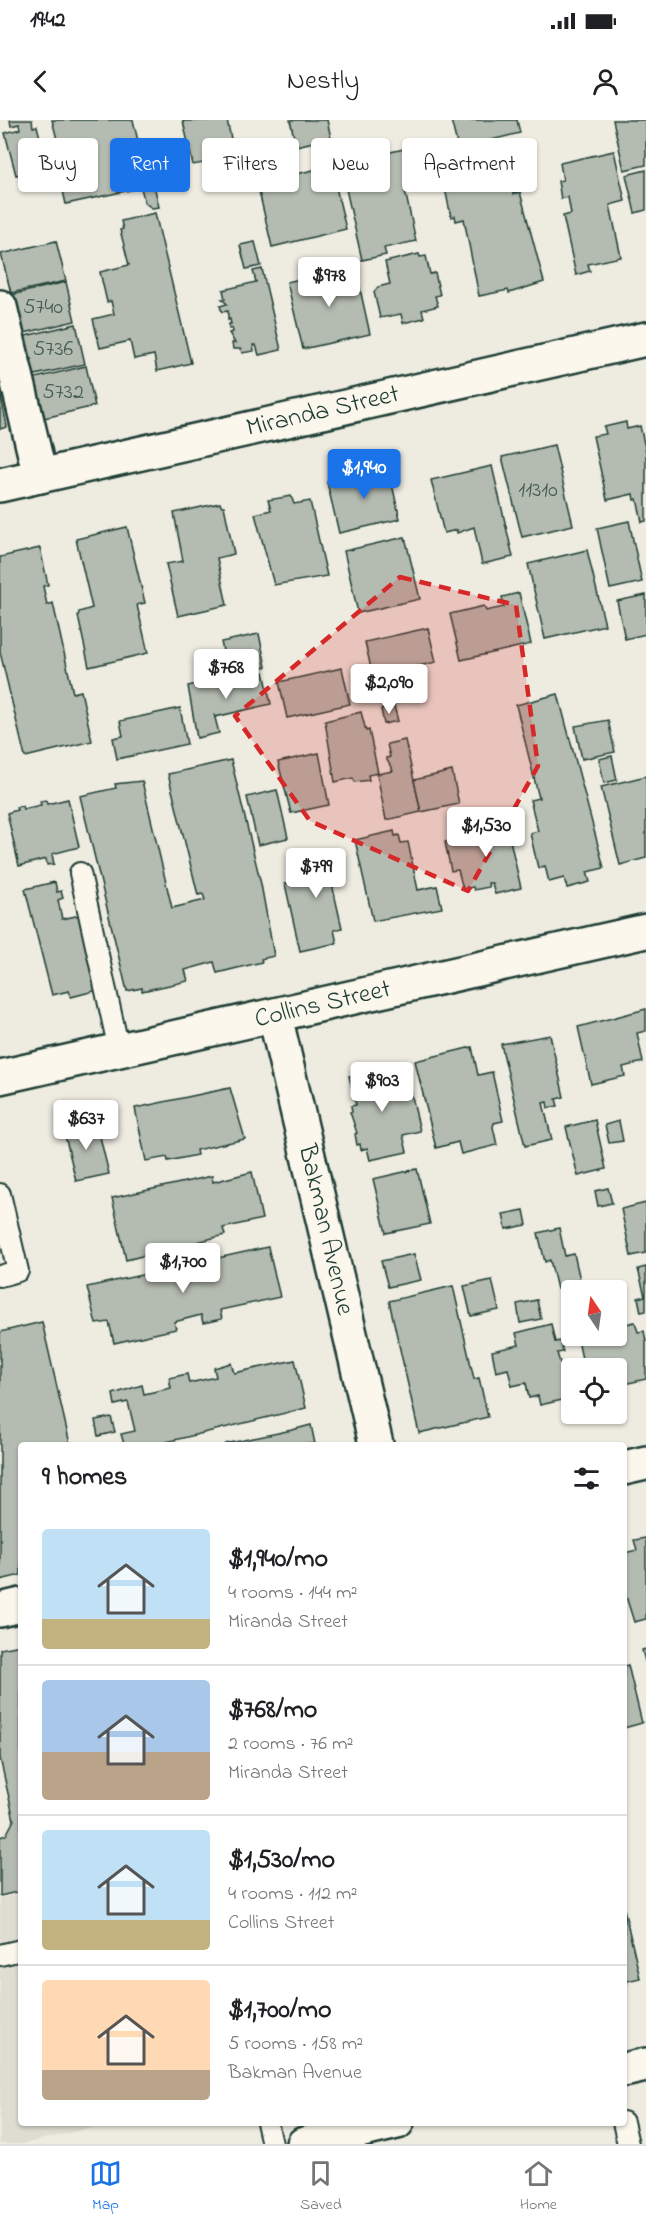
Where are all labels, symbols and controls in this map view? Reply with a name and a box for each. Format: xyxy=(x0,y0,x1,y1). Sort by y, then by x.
text: 19:42 xyxy=(30,5,66,37)
text: Nestly xyxy=(287,62,359,101)
icon: back xyxy=(24,65,57,98)
icon: person xyxy=(589,65,622,98)
chip: Buy xyxy=(18,138,98,192)
chip: Rent xyxy=(110,138,190,192)
chip: Filters xyxy=(202,138,299,192)
chip: New xyxy=(311,138,390,192)
chip: Apartment xyxy=(402,138,537,192)
pin: $978 xyxy=(293,257,365,308)
text: $978 xyxy=(312,262,346,291)
house number: 5740 xyxy=(23,292,63,324)
house number: 5736 xyxy=(33,334,74,366)
street label: Miranda Street xyxy=(243,376,404,448)
house number: 5732 xyxy=(42,377,84,409)
pin: $1,940 xyxy=(315,449,413,500)
text: $1,940 xyxy=(342,454,386,483)
house number: 11310 xyxy=(518,475,558,507)
pin: $768 xyxy=(190,649,262,700)
text: $768 xyxy=(208,654,244,683)
pin: $2,090 xyxy=(340,664,438,715)
text: $2,090 xyxy=(365,669,413,698)
pin: $1,530 xyxy=(437,807,535,858)
text: $1,530 xyxy=(461,812,511,841)
pin: $799 xyxy=(280,848,352,899)
text: $799 xyxy=(300,853,332,882)
street label: Collins Street xyxy=(251,971,395,1039)
pin: $903 xyxy=(346,1062,418,1113)
text: $903 xyxy=(364,1067,400,1096)
pin: $637 xyxy=(50,1100,122,1151)
text: $637 xyxy=(67,1105,105,1134)
street label: Bakman Avenue xyxy=(287,1140,363,1319)
pin: $1,700 xyxy=(134,1243,232,1294)
text: $1,700 xyxy=(159,1248,207,1277)
north arrow xyxy=(561,1280,627,1346)
map controls xyxy=(561,1280,627,1424)
button: locate xyxy=(561,1358,627,1424)
text: 9 homes xyxy=(42,1459,127,1497)
icon: filters xyxy=(570,1462,603,1495)
text: $1,940/mo xyxy=(228,1541,328,1579)
icon: home xyxy=(90,1553,162,1625)
text: 4 rooms · 144 m² xyxy=(228,1579,358,1608)
text: Miranda Street xyxy=(228,1608,348,1637)
text: $768/mo xyxy=(228,1692,317,1730)
icon: home xyxy=(90,1704,162,1776)
text: 2 rooms · 76 m² xyxy=(228,1730,353,1759)
text: Miranda Street xyxy=(228,1759,348,1788)
text: $1,530/mo xyxy=(228,1842,335,1880)
icon: home xyxy=(90,1854,162,1926)
text: 4 rooms · 112 m² xyxy=(228,1880,357,1909)
text: Collins Street xyxy=(228,1909,335,1938)
text: $1,700/mo xyxy=(228,1992,331,2030)
icon: home xyxy=(90,2004,162,2076)
text: 5 rooms · 158 m² xyxy=(228,2030,363,2059)
text: Bakman Avenue xyxy=(228,2059,362,2088)
tab: Map xyxy=(89,2157,122,2217)
tab: Saved xyxy=(300,2157,342,2217)
tab: Home xyxy=(520,2157,557,2217)

